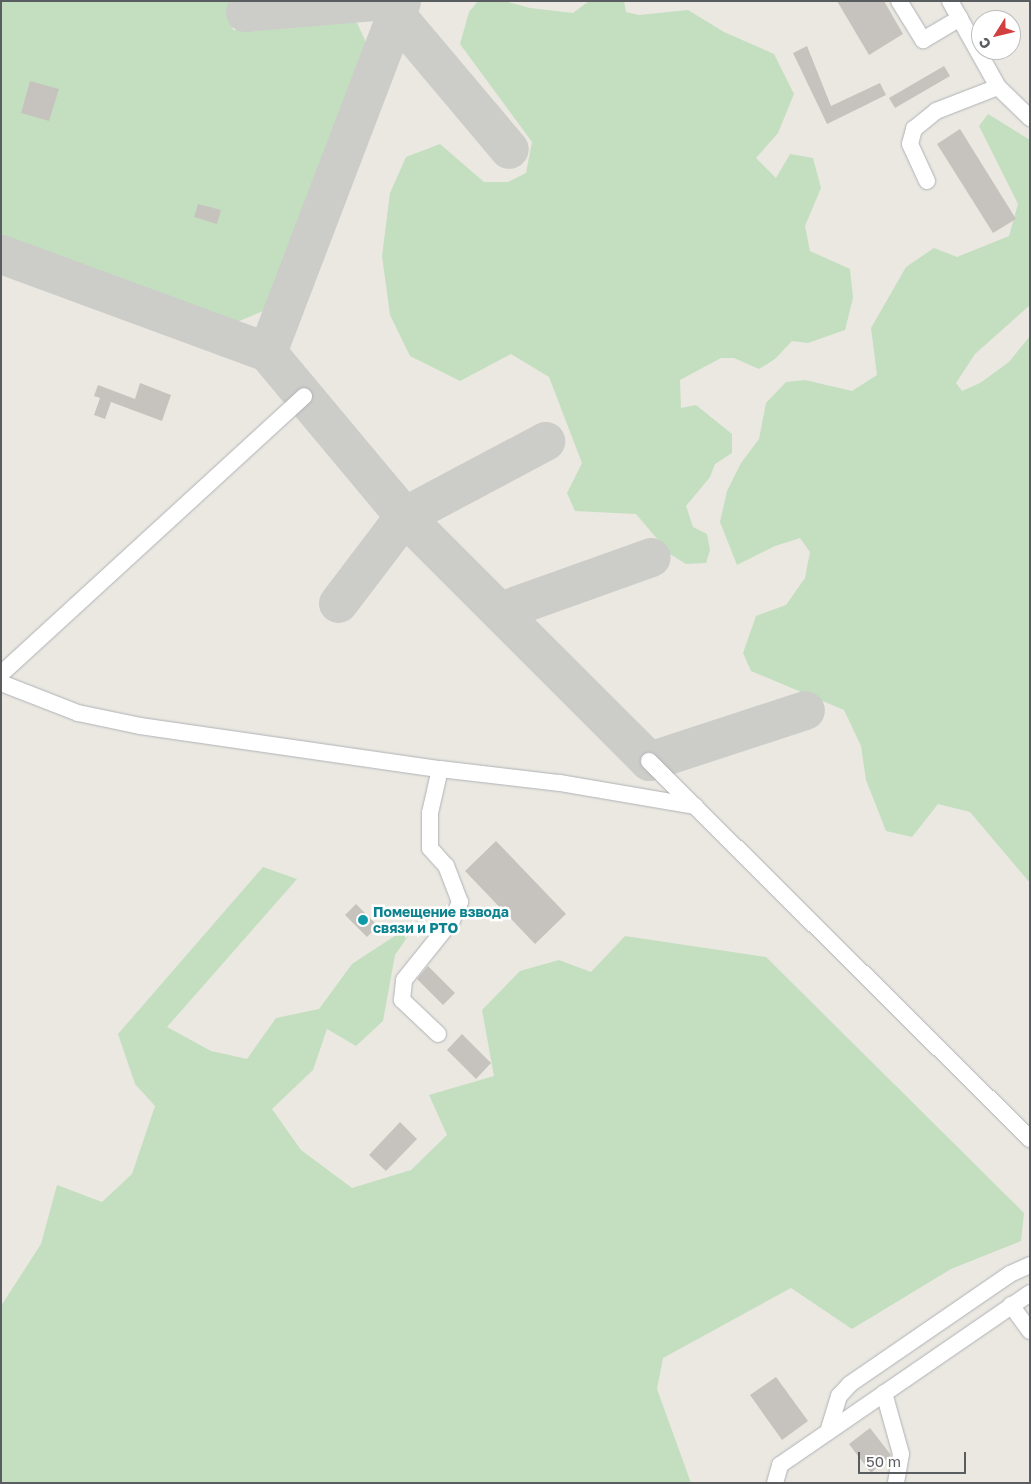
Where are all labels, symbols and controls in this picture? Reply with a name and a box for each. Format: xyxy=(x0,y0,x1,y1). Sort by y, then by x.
north arrow xyxy=(971,10,1021,60)
text: С xyxy=(974,35,994,53)
place label: Помещение взвода связи и РТО xyxy=(373,904,509,936)
marker: Помещение взвода связи и РТО xyxy=(357,914,369,926)
scale bar xyxy=(861,1442,968,1474)
text: 50 m xyxy=(866,1452,901,1470)

